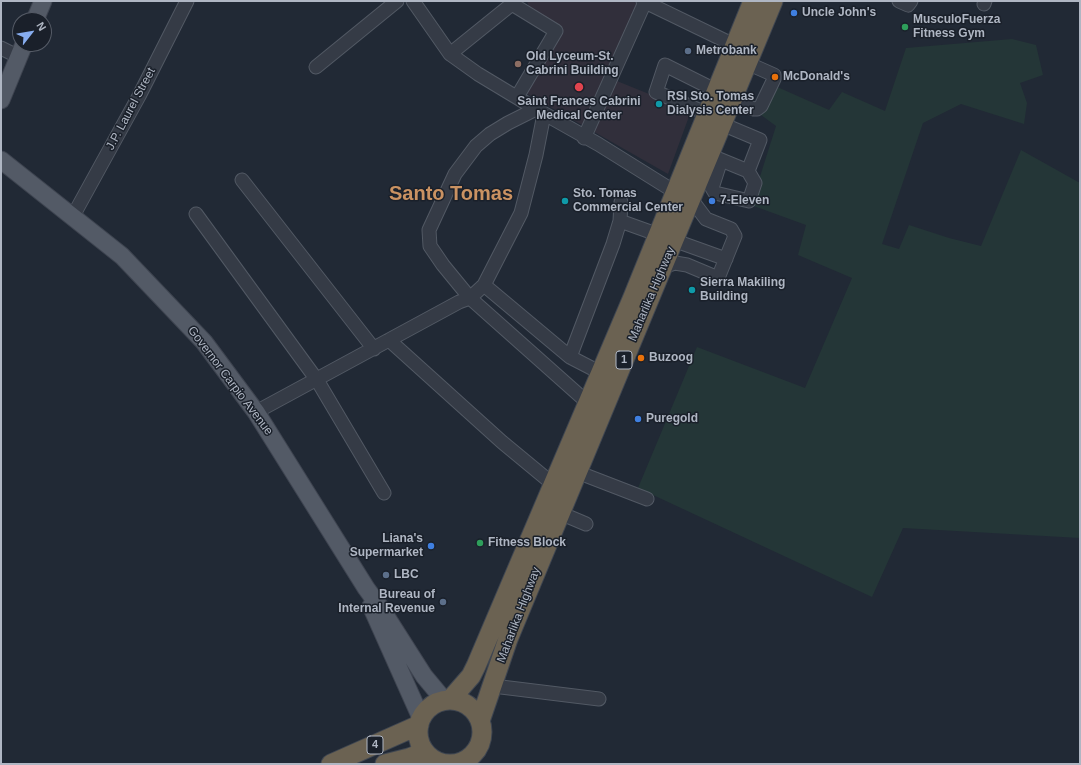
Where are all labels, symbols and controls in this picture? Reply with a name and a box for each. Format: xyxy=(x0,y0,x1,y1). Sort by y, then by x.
place label: Uncle John's xyxy=(802,6,876,20)
marker: Uncle John's xyxy=(789,8,799,18)
north arrow xyxy=(12,12,52,52)
place label: MusculoFuerza Fitness Gym xyxy=(913,13,1000,41)
text: N xyxy=(34,20,49,33)
marker: MusculoFuerza Fitness Gym xyxy=(900,22,910,32)
place label: Metrobank xyxy=(696,44,757,58)
marker: Metrobank xyxy=(683,46,693,56)
place label: Old Lyceum-St. Cabrini Building xyxy=(526,50,619,78)
marker: Old Lyceum-St. Cabrini Building xyxy=(513,59,523,69)
street label: J.P. Laurel Street xyxy=(103,65,159,153)
place label: McDonald's xyxy=(783,70,850,84)
marker: McDonald's xyxy=(770,72,780,82)
marker: Saint Frances Cabrini Medical Center xyxy=(573,81,585,93)
place label: RSI Sto. Tomas Dialysis Center xyxy=(667,90,754,118)
place label: Saint Frances Cabrini Medical Center xyxy=(517,95,641,123)
marker: RSI Sto. Tomas Dialysis Center xyxy=(654,99,664,109)
district label: Santo Tomas xyxy=(389,182,513,206)
place label: Sto. Tomas Commercial Center xyxy=(573,187,683,215)
place label: 7-Eleven xyxy=(720,194,769,208)
marker: Sto. Tomas Commercial Center xyxy=(560,196,570,206)
marker: 7-Eleven xyxy=(707,196,717,206)
street label: Maharlika Highway xyxy=(626,245,678,343)
place label: Sierra Makiling Building xyxy=(700,276,785,304)
marker: Sierra Makiling Building xyxy=(687,285,697,295)
street label: Governor Carpio Avenue xyxy=(184,324,276,438)
road number: 1 xyxy=(616,351,632,369)
place label: Buzoog xyxy=(649,351,693,365)
marker: Buzoog xyxy=(636,353,646,363)
place label: Puregold xyxy=(646,412,698,426)
marker: Puregold xyxy=(633,414,643,424)
place label: Liana's Supermarket xyxy=(350,532,423,560)
place label: Fitness Block xyxy=(488,536,566,550)
marker: Fitness Block xyxy=(475,538,485,548)
marker: Liana's Supermarket xyxy=(426,541,436,551)
street label: Maharlika Highway xyxy=(494,565,544,665)
place label: LBC xyxy=(394,568,419,582)
marker: LBC xyxy=(381,570,391,580)
place label: Bureau of Internal Revenue xyxy=(338,588,435,616)
marker: Bureau of Internal Revenue xyxy=(438,597,448,607)
road number: 4 xyxy=(367,736,383,754)

